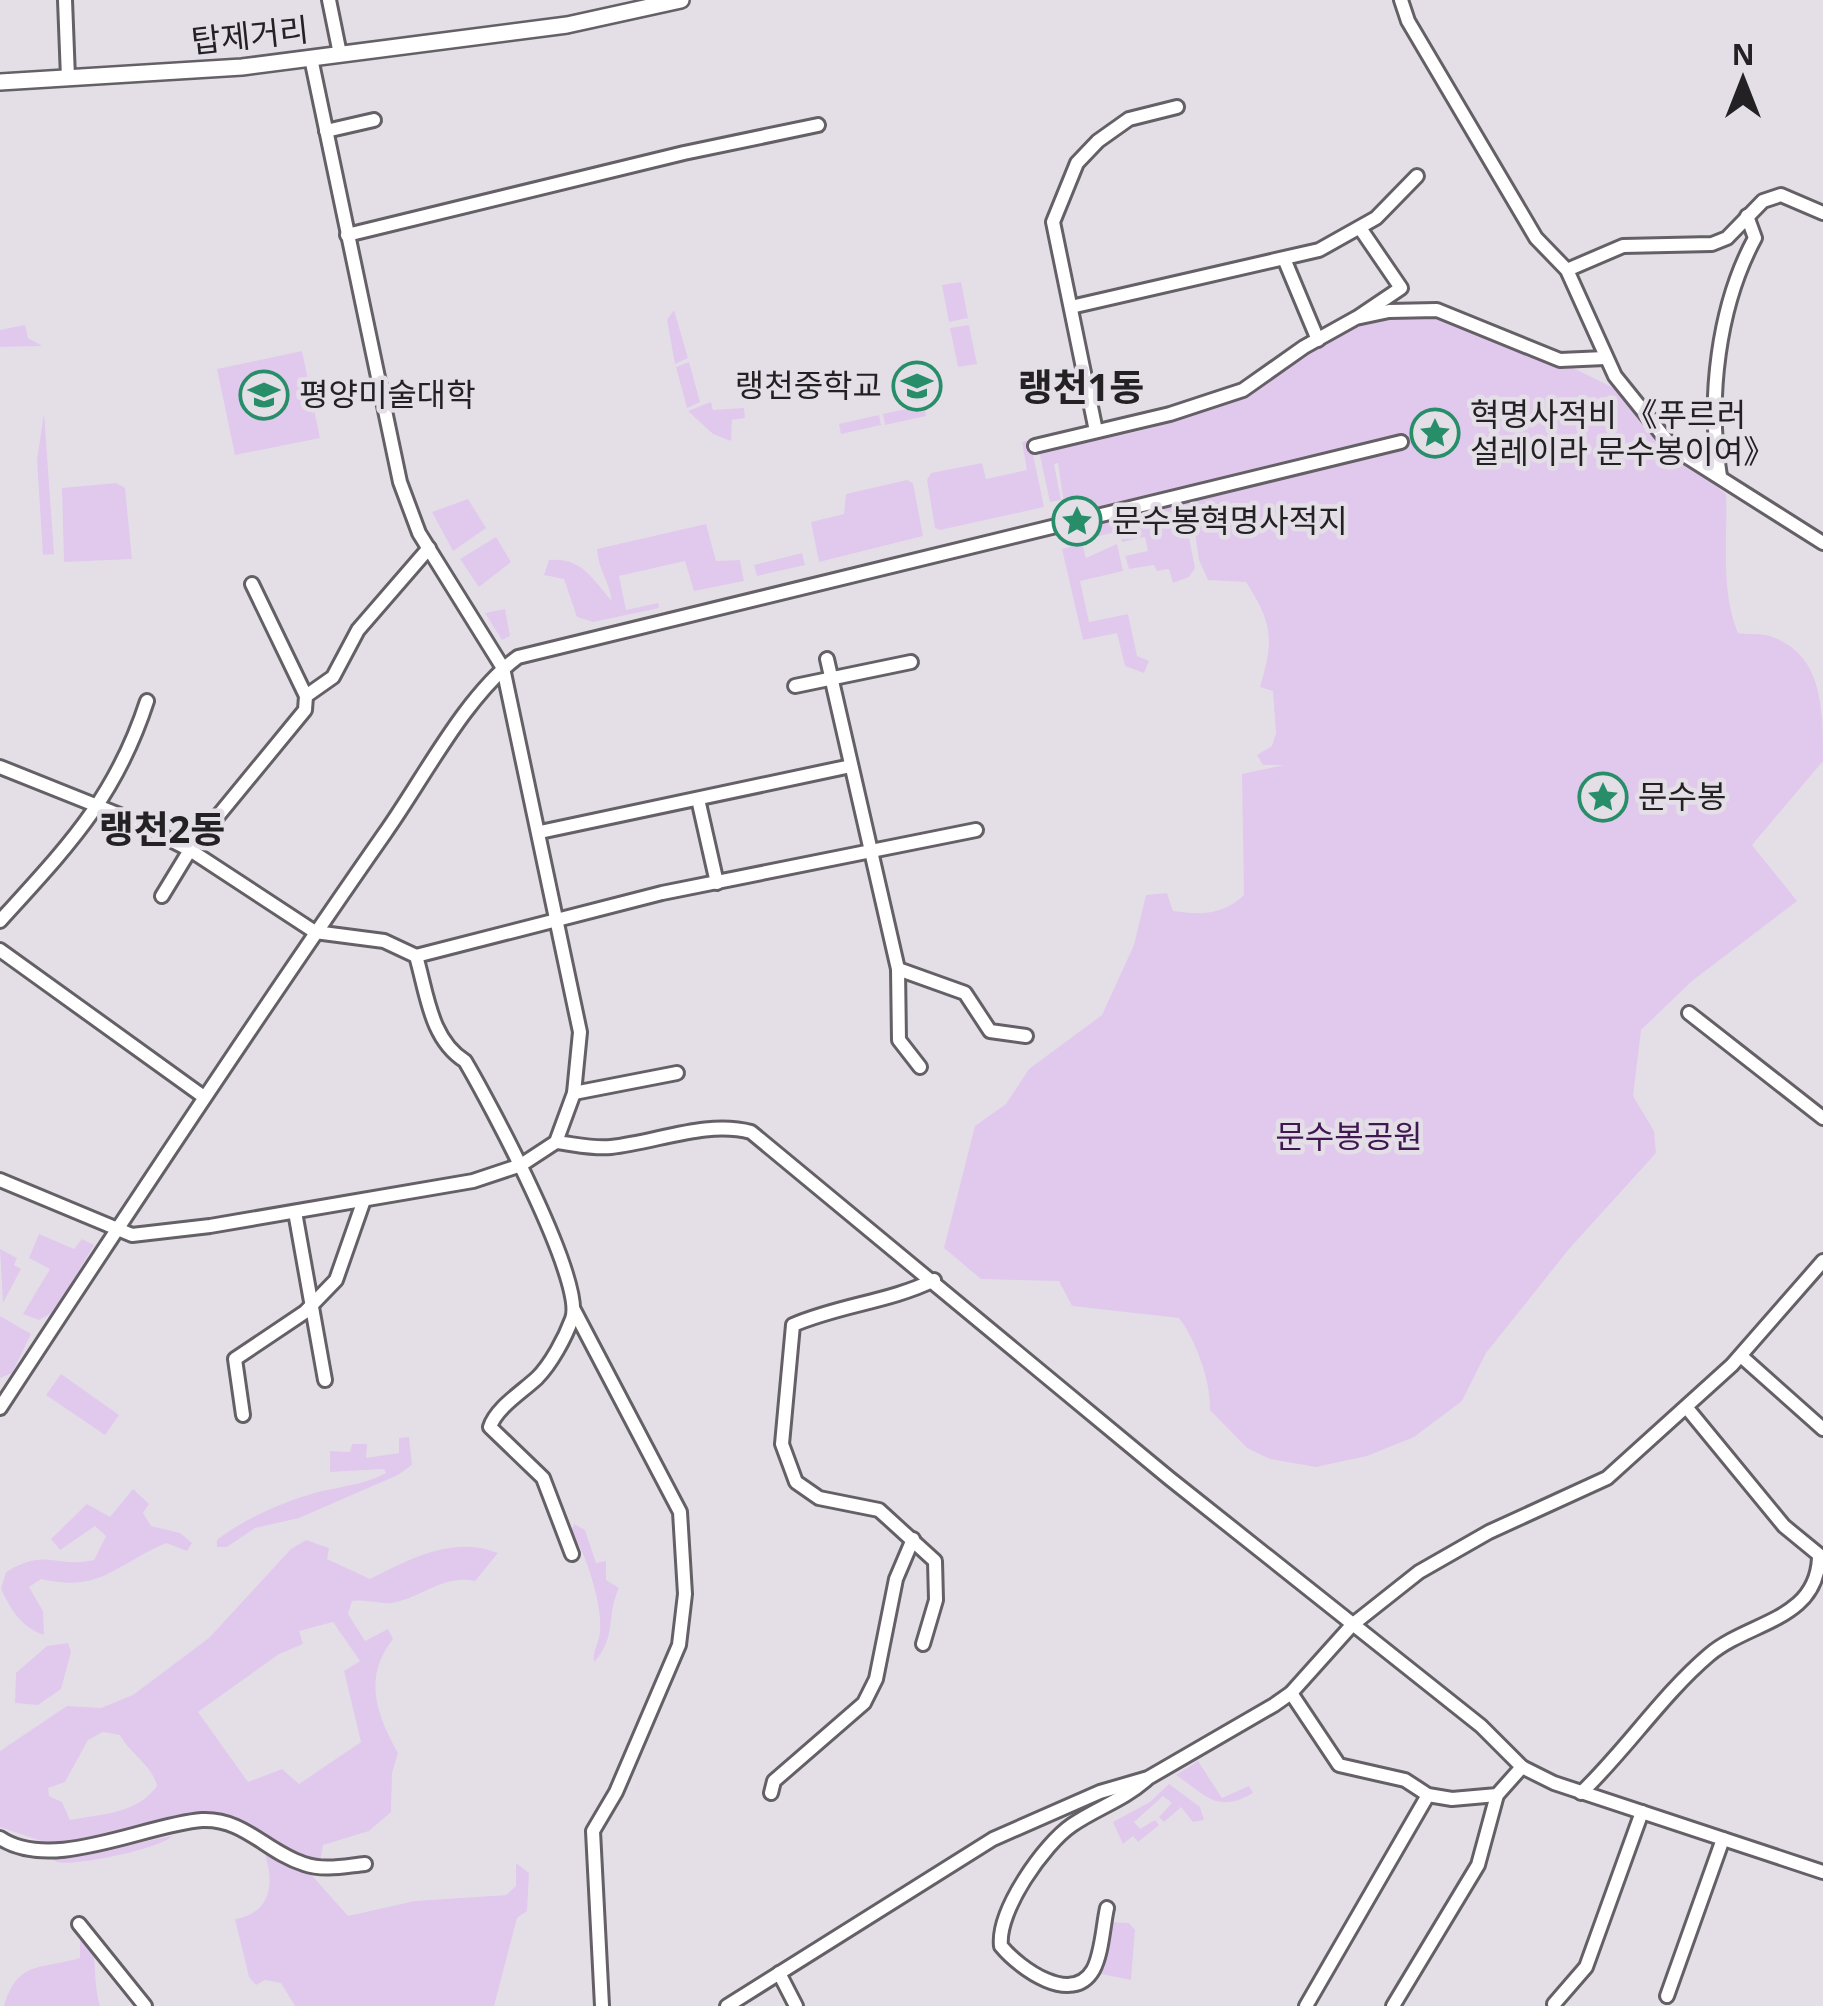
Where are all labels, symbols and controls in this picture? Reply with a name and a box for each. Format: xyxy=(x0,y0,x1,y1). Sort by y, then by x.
street label: 탑제거리 xyxy=(189,7,311,62)
north arrow xyxy=(1693,30,1793,130)
text: N xyxy=(1732,35,1754,73)
school or university icon: 랭천중학교 xyxy=(891,360,943,412)
district label: 랭천1동 xyxy=(1018,360,1144,412)
place label: 랭천중학교 xyxy=(735,363,882,406)
school or university icon: 평양미술대학 xyxy=(238,369,290,421)
place label: 평양미술대학 xyxy=(299,372,476,415)
place label: 혁명사적비 《푸르러 설레이라 문수봉이여》 xyxy=(1470,392,1775,472)
place icon: 혁명사적비 《푸르러 설레이라 문수봉이여》 xyxy=(1409,407,1461,459)
place icon: 문수봉혁명사적지 xyxy=(1051,495,1103,547)
place label: 문수봉혁명사적지 xyxy=(1112,498,1348,541)
place icon: 문수봉 xyxy=(1577,771,1629,823)
place label: 문수봉 xyxy=(1638,774,1726,817)
district label: 랭천2동 xyxy=(99,802,225,854)
park label: 문수봉공원 xyxy=(1275,1114,1423,1157)

